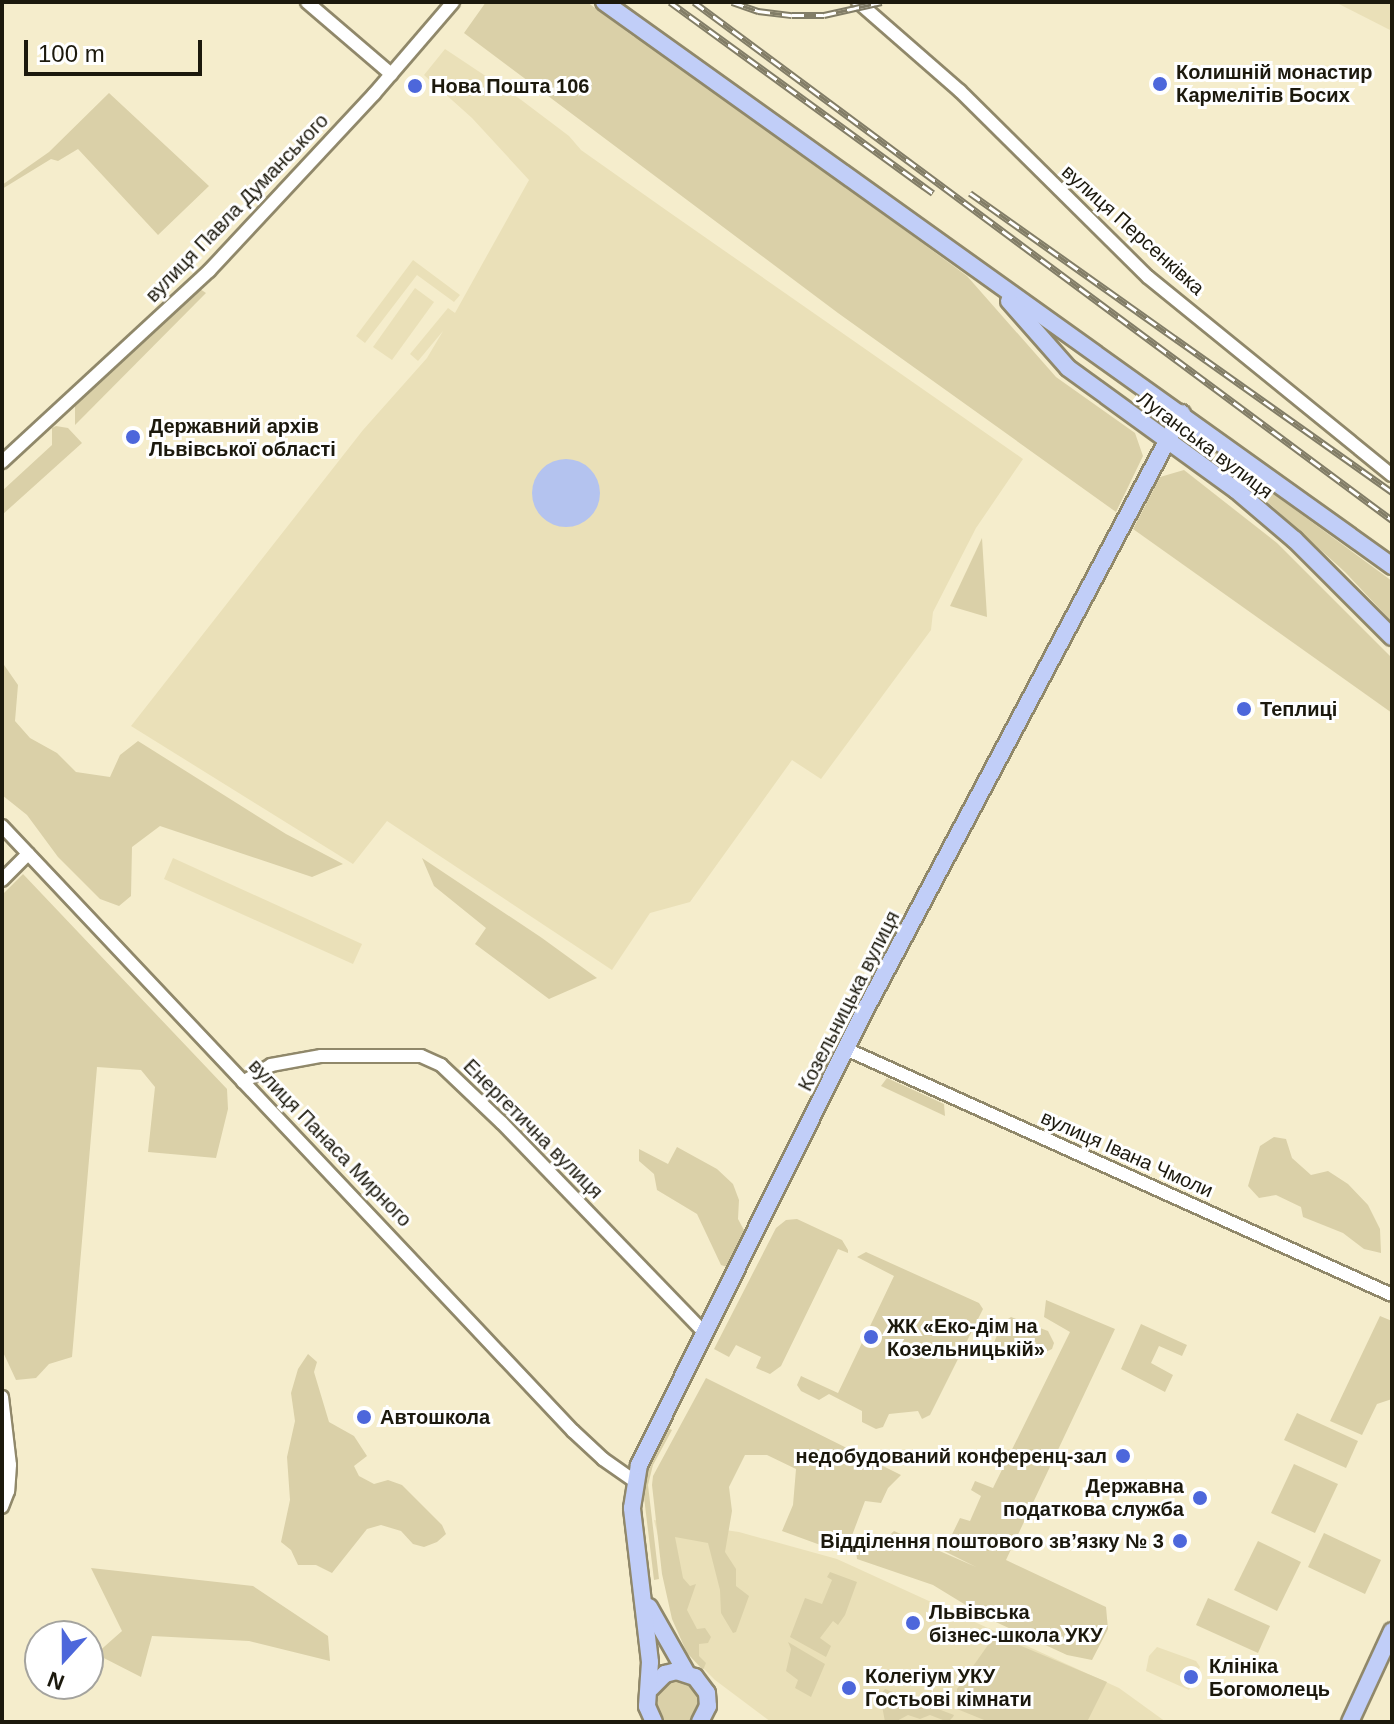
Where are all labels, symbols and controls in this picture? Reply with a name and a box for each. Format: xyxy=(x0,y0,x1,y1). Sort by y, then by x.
scale bar xyxy=(28,24,206,74)
text: 100 m xyxy=(38,40,105,67)
place label: Колишній монастир Кармелітів Босих xyxy=(1176,60,1372,107)
place label: Нова Пошта 106 xyxy=(431,74,589,98)
marker: Колишній монастир Кармелітів Босих xyxy=(1151,75,1169,93)
marker: Нова Пошта 106 xyxy=(406,77,424,95)
street label: вулиця Павла Думанського xyxy=(141,109,333,307)
street label: вулиця Персенківка xyxy=(1057,160,1209,300)
street label: Луганська вулиця xyxy=(1132,386,1278,504)
place label: Державний архів Львівської області xyxy=(149,414,336,461)
marker: Державний архів Львівської області xyxy=(124,428,142,446)
place label: Теплиці xyxy=(1260,697,1337,721)
marker: Теплиці xyxy=(1235,700,1253,718)
street label: Козельницька вулиця xyxy=(793,907,905,1095)
street label: вулиця Панаса Мирного xyxy=(244,1054,416,1232)
street label: Енергетична вулиця xyxy=(458,1054,608,1204)
street label: вулиця Івана Чмоли xyxy=(1037,1105,1217,1203)
place label: ЖК «Еко-дім на Козельницькій» xyxy=(887,1314,1045,1361)
marker: ЖК «Еко-дім на Козельницькій» xyxy=(862,1328,880,1346)
place label: Автошкола xyxy=(380,1405,490,1429)
marker: Автошкола xyxy=(355,1408,373,1426)
place label: недобудований конференц-зал xyxy=(796,1444,1107,1468)
marker: недобудований конференц-зал xyxy=(1114,1447,1132,1465)
place label: Державна податкова служба xyxy=(1003,1474,1184,1521)
marker: Державна податкова служба xyxy=(1191,1489,1209,1507)
place label: Відділення поштового зв’язку № 3 xyxy=(820,1529,1164,1553)
marker: Відділення поштового зв’язку № 3 xyxy=(1171,1532,1189,1550)
place label: Львівська бізнес-школа УКУ xyxy=(929,1600,1103,1647)
marker: Львівська бізнес-школа УКУ xyxy=(904,1614,922,1632)
north arrow xyxy=(24,1620,104,1700)
place label: Клініка Богомолець xyxy=(1209,1654,1330,1701)
place label: Колегіум УКУ Гостьові кімнати xyxy=(865,1664,1032,1711)
text: N xyxy=(44,1666,68,1696)
marker: Клініка Богомолець xyxy=(1180,1666,1202,1688)
marker: Колегіум УКУ Гостьові кімнати xyxy=(840,1679,858,1697)

